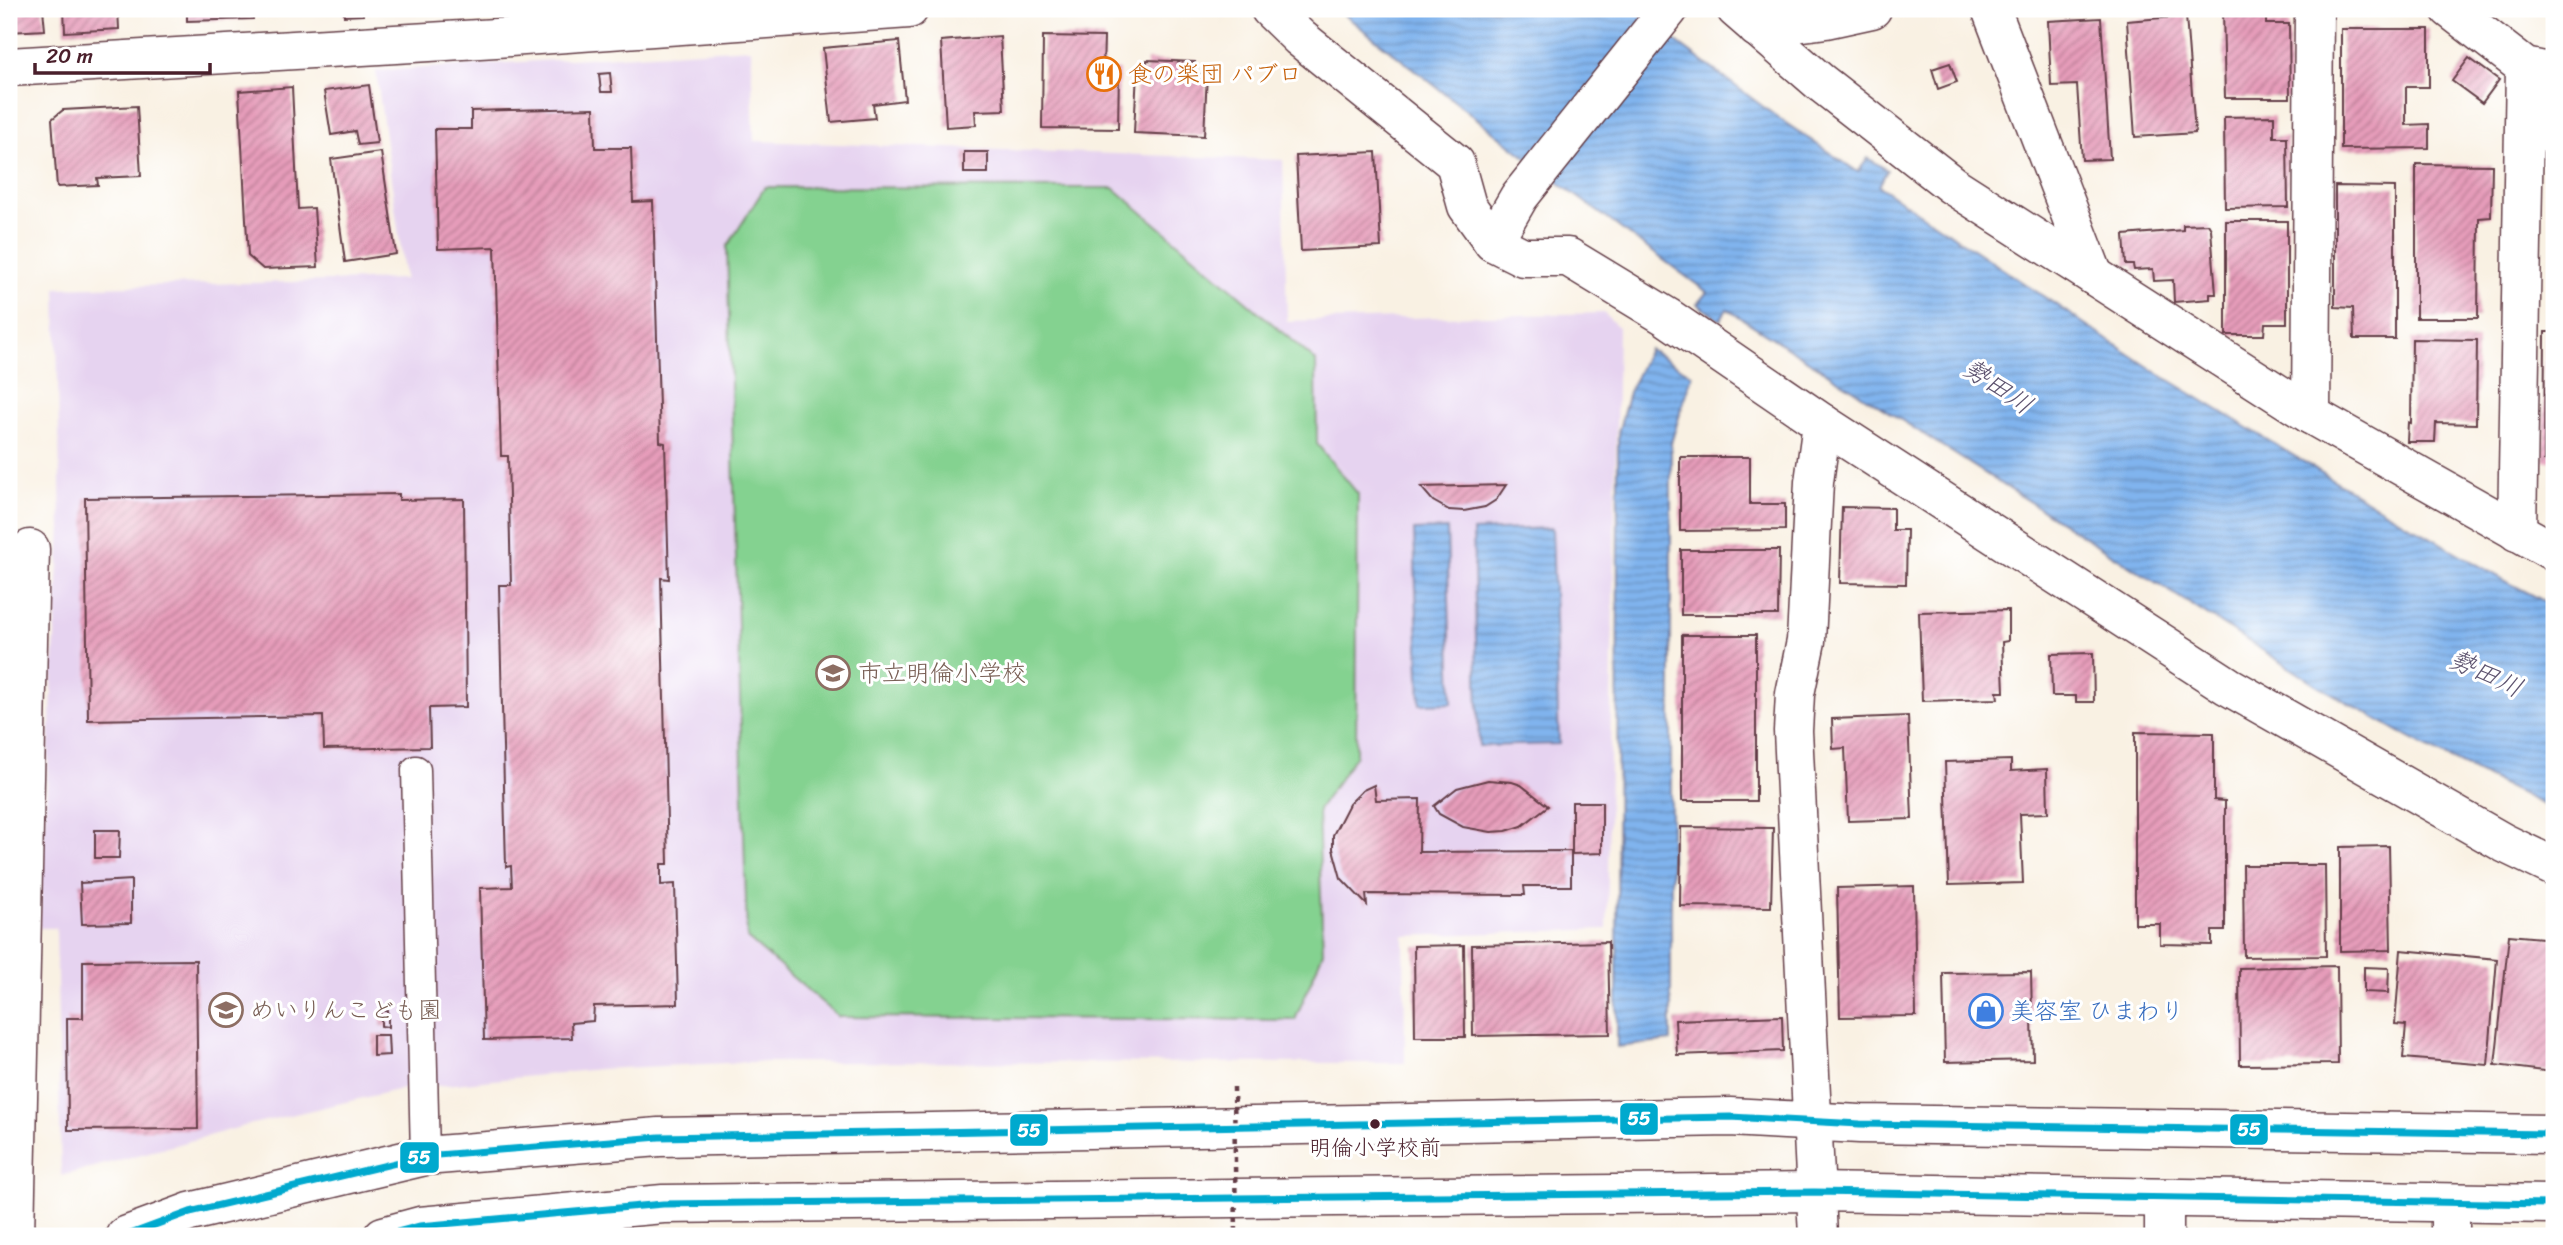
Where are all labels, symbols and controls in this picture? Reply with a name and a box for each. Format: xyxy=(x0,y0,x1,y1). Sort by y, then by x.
scale bar xyxy=(35,32,210,76)
text: 20 m xyxy=(46,37,93,75)
place label: 食の楽団 パブロ xyxy=(1128,53,1302,95)
restaurant icon: 食の楽団 パブロ xyxy=(1085,55,1123,93)
water label: 勢田川 xyxy=(1953,345,2043,427)
water label: 勢田川 xyxy=(2441,636,2531,710)
place label: 市立明倫小学校 xyxy=(858,652,1026,694)
school or university icon: 市立明倫小学校 xyxy=(814,654,852,692)
place label: めいりんこども園 xyxy=(250,989,442,1031)
place label: 美容室 ひまわり xyxy=(2010,990,2184,1032)
school or university icon: めいりんこども園 xyxy=(207,991,245,1029)
shop icon: 美容室 ひまわり xyxy=(1967,992,2005,1030)
line badge: 55 xyxy=(1619,1102,1659,1136)
text: 55 xyxy=(1627,1102,1651,1135)
line badge: 55 xyxy=(1009,1113,1049,1147)
line badge: 55 xyxy=(2229,1113,2269,1146)
text: 55 xyxy=(2237,1113,2261,1146)
text: 55 xyxy=(1017,1114,1041,1147)
marker: 明倫小学校前 xyxy=(1368,1117,1382,1131)
place label: 明倫小学校前 xyxy=(1309,1128,1441,1167)
line badge: 55 xyxy=(399,1141,440,1174)
text: 55 xyxy=(407,1141,431,1174)

